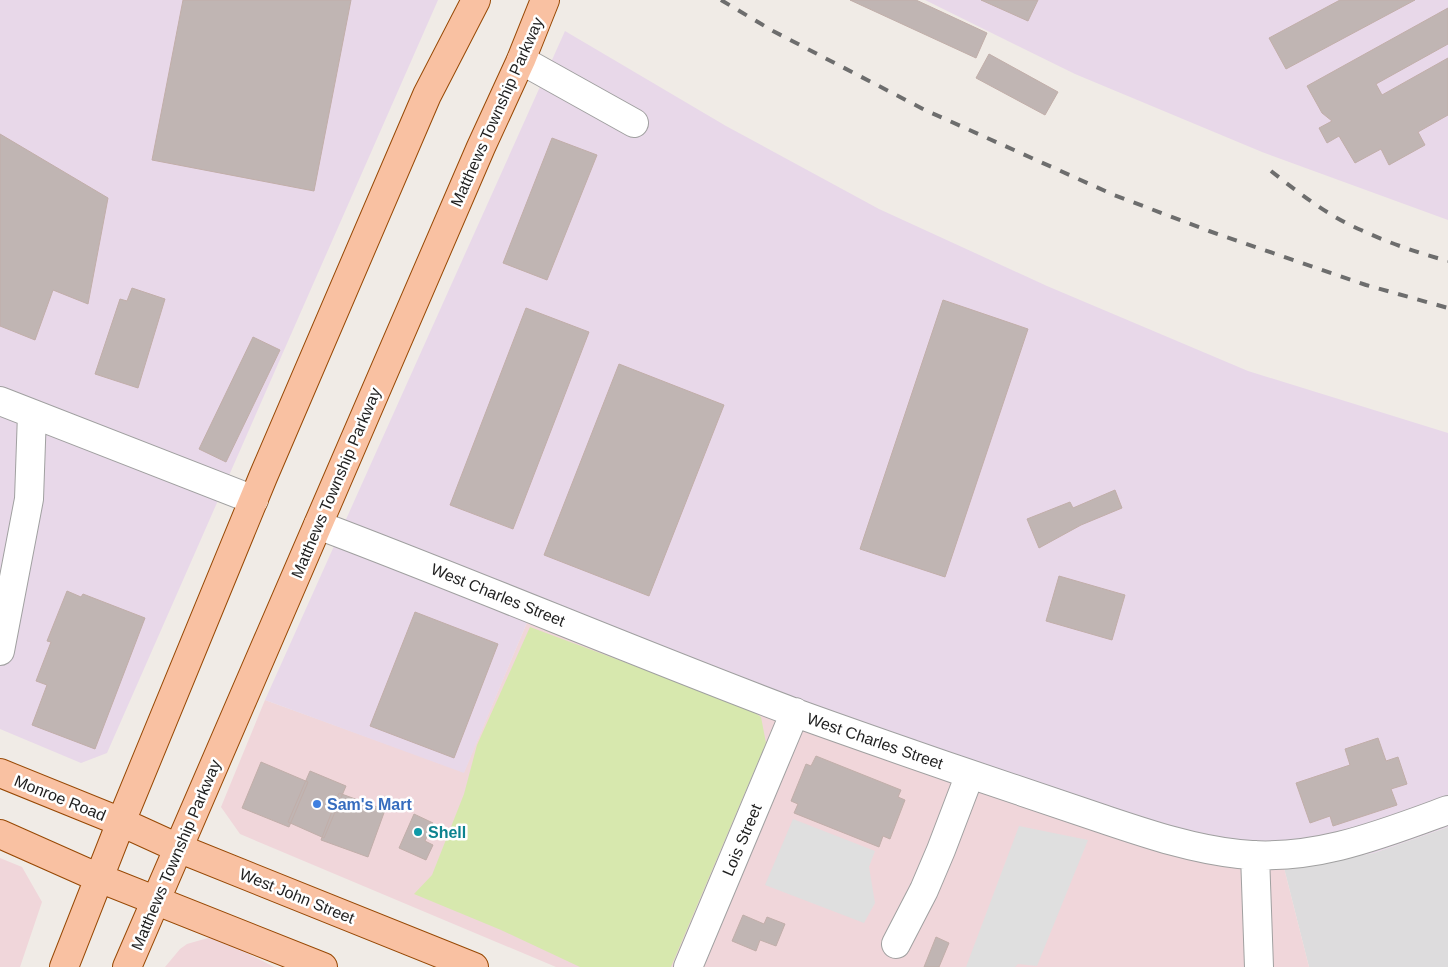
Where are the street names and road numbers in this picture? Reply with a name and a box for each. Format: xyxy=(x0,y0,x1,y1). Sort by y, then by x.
street label: Matthews Township Parkway xyxy=(448,15,546,209)
street label: Matthews Township Parkway xyxy=(288,385,384,581)
street label: West Charles Street xyxy=(429,560,568,630)
street label: West Charles Street xyxy=(805,710,946,772)
street label: Matthews Township Parkway xyxy=(128,757,224,953)
street label: Monroe Road xyxy=(12,772,108,824)
street label: Lois Street xyxy=(719,801,765,879)
street label: West John Street xyxy=(237,865,357,927)

